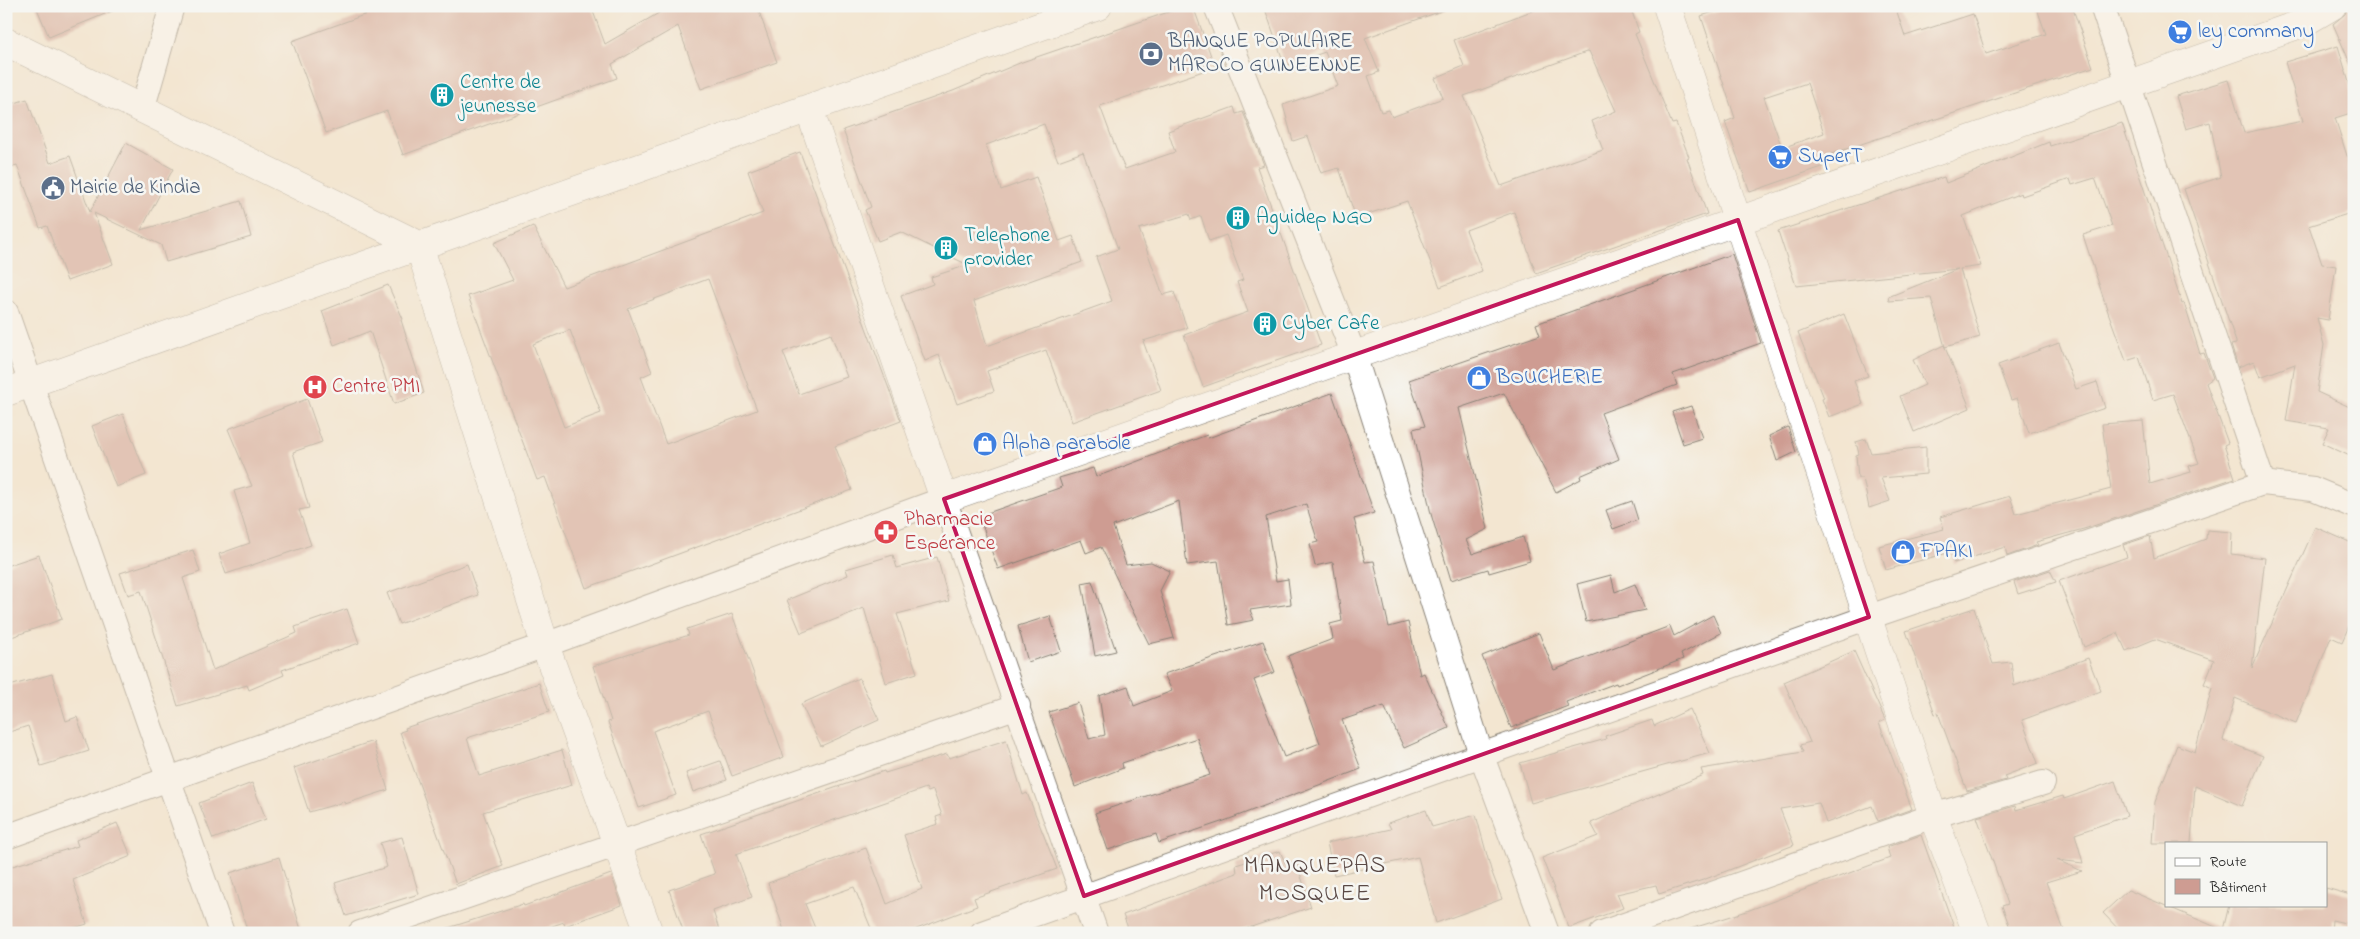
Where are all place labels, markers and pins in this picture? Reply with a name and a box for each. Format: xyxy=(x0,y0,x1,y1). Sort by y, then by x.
place label: ley commany xyxy=(2198,17,2314,49)
supermarket icon: ley commany xyxy=(2167,19,2193,45)
place label: BANQUE POPULAIRE MAROCO GUINEENNE xyxy=(1167,27,1361,81)
bank icon: BANQUE POPULAIRE MAROCO GUINEENNE xyxy=(1138,41,1164,67)
place label: Centre de jeunesse xyxy=(457,68,541,122)
building icon: Centre de jeunesse xyxy=(429,82,455,108)
place label: SuperT xyxy=(1798,142,1863,172)
supermarket icon: SuperT xyxy=(1767,144,1793,170)
place label: Mairie de Kindia xyxy=(70,173,201,203)
public building icon: Mairie de Kindia xyxy=(40,175,66,201)
place label: Aguidep NGO xyxy=(1256,203,1373,235)
building icon: Aguidep NGO xyxy=(1225,205,1251,231)
place label: Telephone provider xyxy=(964,221,1050,275)
building icon: Telephone provider xyxy=(933,235,959,261)
place label: Cyber Cafe xyxy=(1282,309,1380,341)
building icon: Cyber Cafe xyxy=(1252,311,1278,337)
place label: BOUCHERIE xyxy=(1495,363,1603,393)
shop icon: BOUCHERIE xyxy=(1466,365,1492,391)
place label: Centre PMI xyxy=(332,372,420,402)
hospital icon: Centre PMI xyxy=(302,374,328,400)
place label: Alpha parabole xyxy=(1002,429,1131,459)
shop icon: Alpha parabole xyxy=(972,431,998,457)
place label: Pharmacie Espérance xyxy=(904,505,996,559)
pharmacy icon: Pharmacie Espérance xyxy=(873,519,899,545)
place label: FPAKI xyxy=(1919,537,1973,567)
shop icon: FPAKI xyxy=(1890,539,1916,565)

